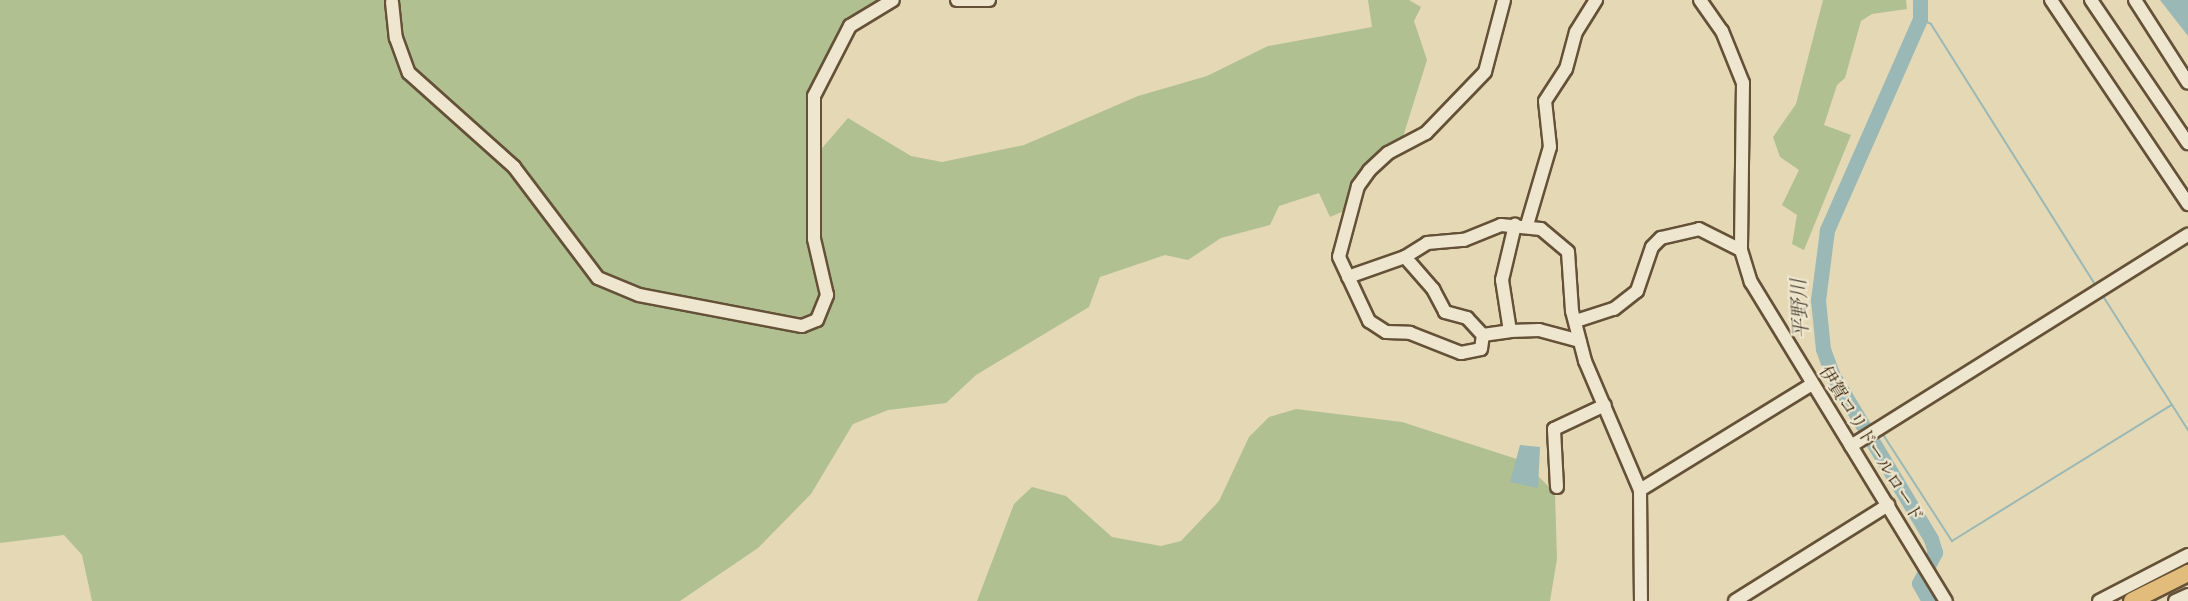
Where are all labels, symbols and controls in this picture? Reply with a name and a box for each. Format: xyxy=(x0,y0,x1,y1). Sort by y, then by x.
water label: 平野川 xyxy=(1786,278,1814,340)
street label: 伊賀コリドールロード xyxy=(1814,362,1928,526)

